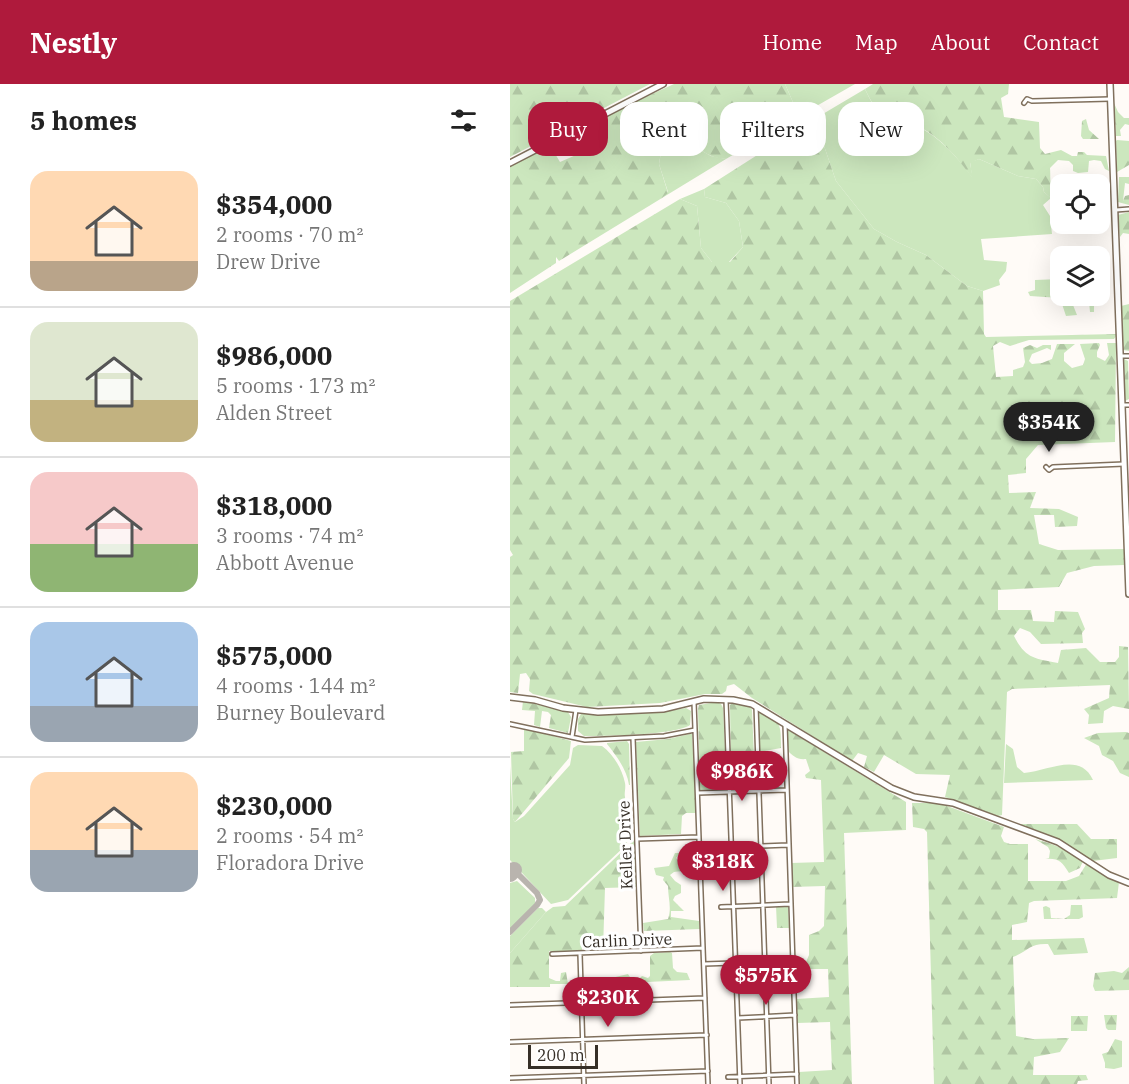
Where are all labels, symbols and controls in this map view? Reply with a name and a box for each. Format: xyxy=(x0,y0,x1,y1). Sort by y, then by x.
text: Nestly xyxy=(30,24,117,61)
text: Home xyxy=(762,28,822,56)
text: Map xyxy=(855,28,898,56)
text: About xyxy=(931,28,990,56)
text: Contact xyxy=(1023,28,1099,56)
chip: Buy xyxy=(528,102,608,156)
chip: Rent xyxy=(620,102,708,156)
chip: Filters xyxy=(720,102,826,156)
chip: New xyxy=(838,102,924,156)
text: 5 homes xyxy=(30,103,137,137)
icon: filters xyxy=(447,104,480,137)
map controls xyxy=(1050,174,1110,306)
button: locate xyxy=(1050,174,1110,234)
text: $354,000 xyxy=(216,187,332,221)
icon: home xyxy=(78,195,150,267)
text: 2 rooms · 70 m² xyxy=(216,221,363,248)
button: layers xyxy=(1050,246,1110,306)
text: Drew Drive xyxy=(216,248,320,275)
text: $986,000 xyxy=(216,338,332,372)
icon: home xyxy=(78,346,150,418)
text: 5 rooms · 173 m² xyxy=(216,372,375,399)
text: Alden Street xyxy=(216,399,332,426)
pin: $354K xyxy=(1007,402,1091,453)
text: $354K xyxy=(1017,408,1081,435)
text: $318,000 xyxy=(216,488,332,522)
icon: home xyxy=(78,496,150,568)
text: 3 rooms · 74 m² xyxy=(216,522,363,549)
text: Abbott Avenue xyxy=(216,549,354,576)
text: $575,000 xyxy=(216,638,332,672)
icon: home xyxy=(78,646,150,718)
text: 4 rooms · 144 m² xyxy=(216,672,375,699)
text: Burney Boulevard xyxy=(216,699,385,726)
pin: $986K xyxy=(700,751,784,802)
text: $986K xyxy=(710,757,774,784)
text: $230,000 xyxy=(216,788,332,822)
icon: home xyxy=(78,796,150,868)
street label: Keller Drive xyxy=(613,800,637,890)
text: 2 rooms · 54 m² xyxy=(216,822,363,849)
pin: $318K xyxy=(681,841,765,892)
text: $318K xyxy=(691,847,755,874)
text: Floradora Drive xyxy=(216,849,364,876)
street label: Carlin Drive xyxy=(582,928,672,952)
pin: $575K xyxy=(724,955,808,1006)
text: $575K xyxy=(734,961,798,988)
pin: $230K xyxy=(566,977,650,1028)
text: $230K xyxy=(576,983,640,1010)
scale bar xyxy=(528,1042,598,1070)
text: 200 m xyxy=(537,1045,585,1065)

